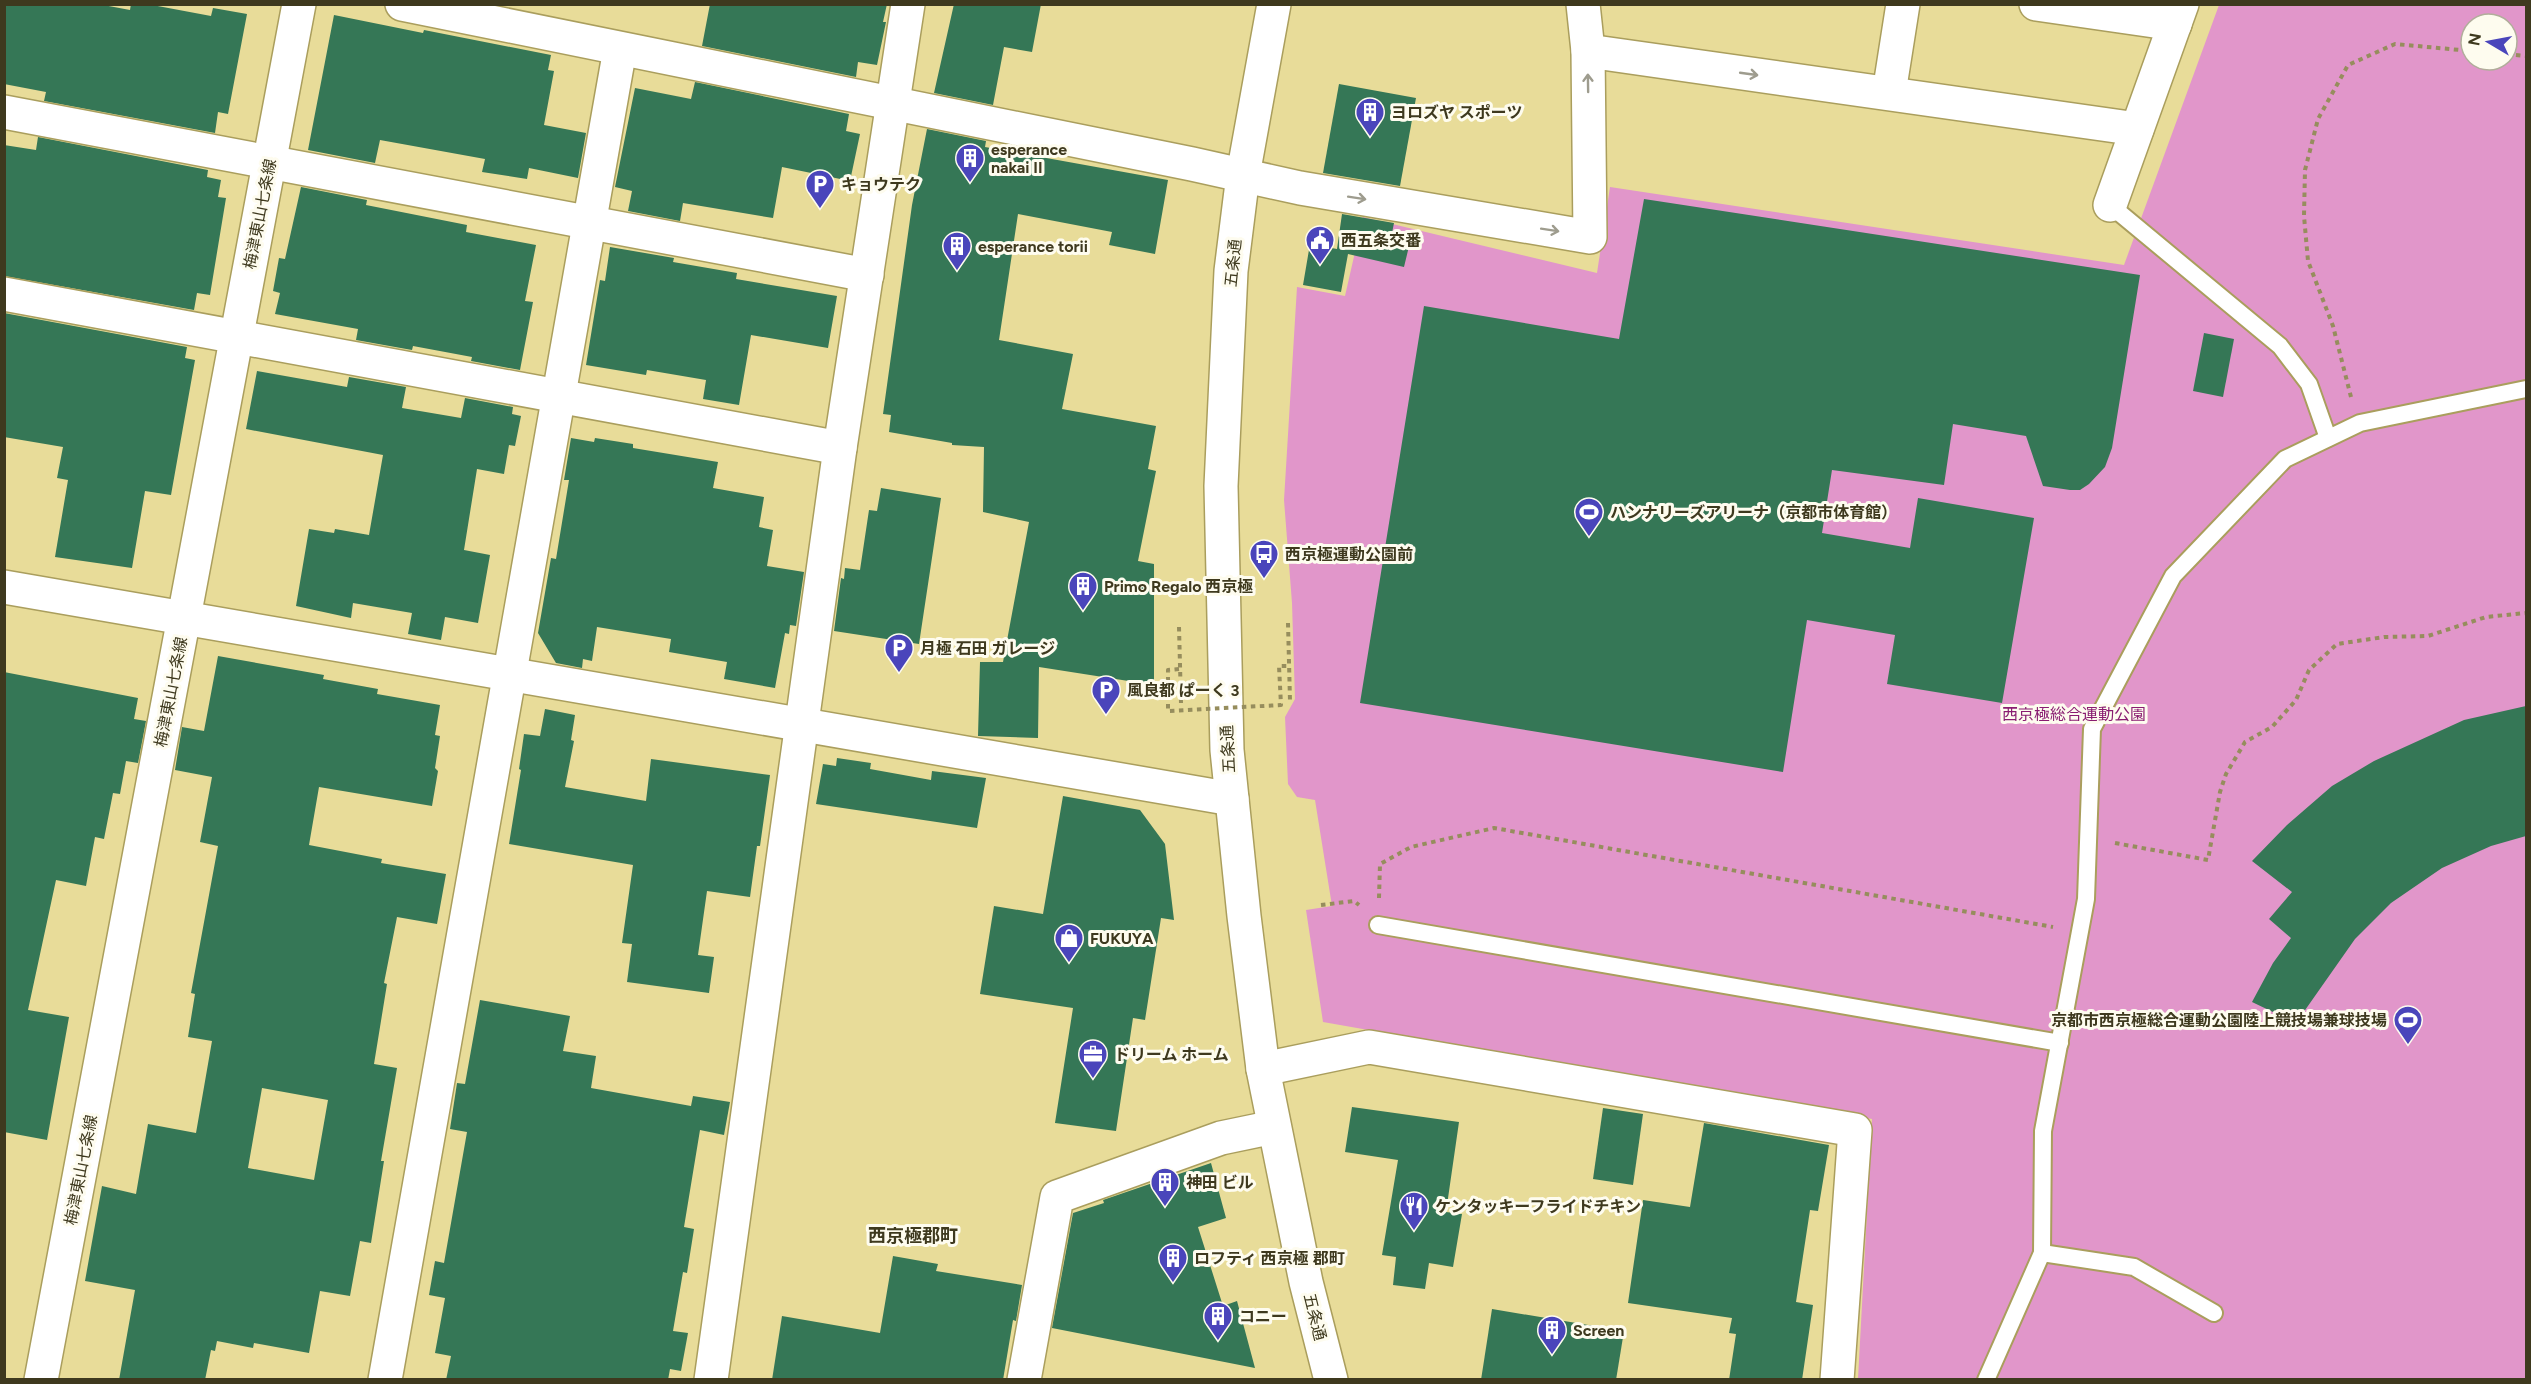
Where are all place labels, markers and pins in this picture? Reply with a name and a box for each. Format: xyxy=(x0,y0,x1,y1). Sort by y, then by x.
building icon: ヨロズヤ スポーツ xyxy=(1354,96,1386,138)
place label: ヨロズヤ スポーツ xyxy=(1391,103,1523,122)
place label: esperance nakai II xyxy=(991,140,1067,177)
building icon: esperance nakai II xyxy=(954,142,986,184)
parking icon: キョウテク xyxy=(804,168,836,210)
place label: キョウテク xyxy=(841,175,921,194)
public building icon: 西五条交番 xyxy=(1304,224,1336,266)
building icon: esperance torii xyxy=(941,230,973,272)
place label: 西五条交番 xyxy=(1341,231,1421,250)
place label: esperance torii xyxy=(978,237,1088,256)
sports icon: ハンナリーズアリーナ（京都市体育館） xyxy=(1573,496,1605,538)
place label: ハンナリーズアリーナ（京都市体育館） xyxy=(1610,503,1897,522)
bus stop icon: 西京極運動公園前 xyxy=(1248,538,1280,580)
place label: 西京極運動公園前 xyxy=(1285,545,1413,564)
building icon: Primo Regalo 西京極 xyxy=(1067,570,1099,612)
place label: Primo Regalo 西京極 xyxy=(1104,577,1253,596)
parking icon: 月極 石田 ガレージ xyxy=(883,632,915,674)
place label: 月極 石田 ガレージ xyxy=(920,639,1055,658)
parking icon: 風良都 ぱーく 3 xyxy=(1090,674,1122,716)
place label: 風良都 ぱーく 3 xyxy=(1127,681,1240,700)
shop icon: FUKUYA xyxy=(1053,922,1085,964)
place label: FUKUYA xyxy=(1090,929,1154,948)
sports icon: 京都市西京極総合運動公園陸上競技場兼球技場 xyxy=(2392,1004,2424,1046)
place label: 京都市西京極総合運動公園陸上競技場兼球技場 xyxy=(2051,1011,2387,1030)
office icon: ドリーム ホーム xyxy=(1077,1038,1109,1080)
place label: ドリーム ホーム xyxy=(1114,1045,1229,1064)
building icon: 神田 ビル xyxy=(1149,1166,1181,1208)
place label: 神田 ビル xyxy=(1186,1173,1254,1192)
restaurant icon: ケンタッキーフライドチキン xyxy=(1398,1190,1430,1232)
place label: ケンタッキーフライドチキン xyxy=(1435,1197,1641,1216)
building icon: ロフティ 西京極 郡町 xyxy=(1157,1242,1189,1284)
place label: ロフティ 西京極 郡町 xyxy=(1194,1249,1345,1268)
building icon: コニー xyxy=(1202,1300,1234,1342)
place label: コニー xyxy=(1239,1307,1287,1326)
building icon: Screen xyxy=(1536,1314,1568,1356)
place label: Screen xyxy=(1573,1321,1624,1340)

